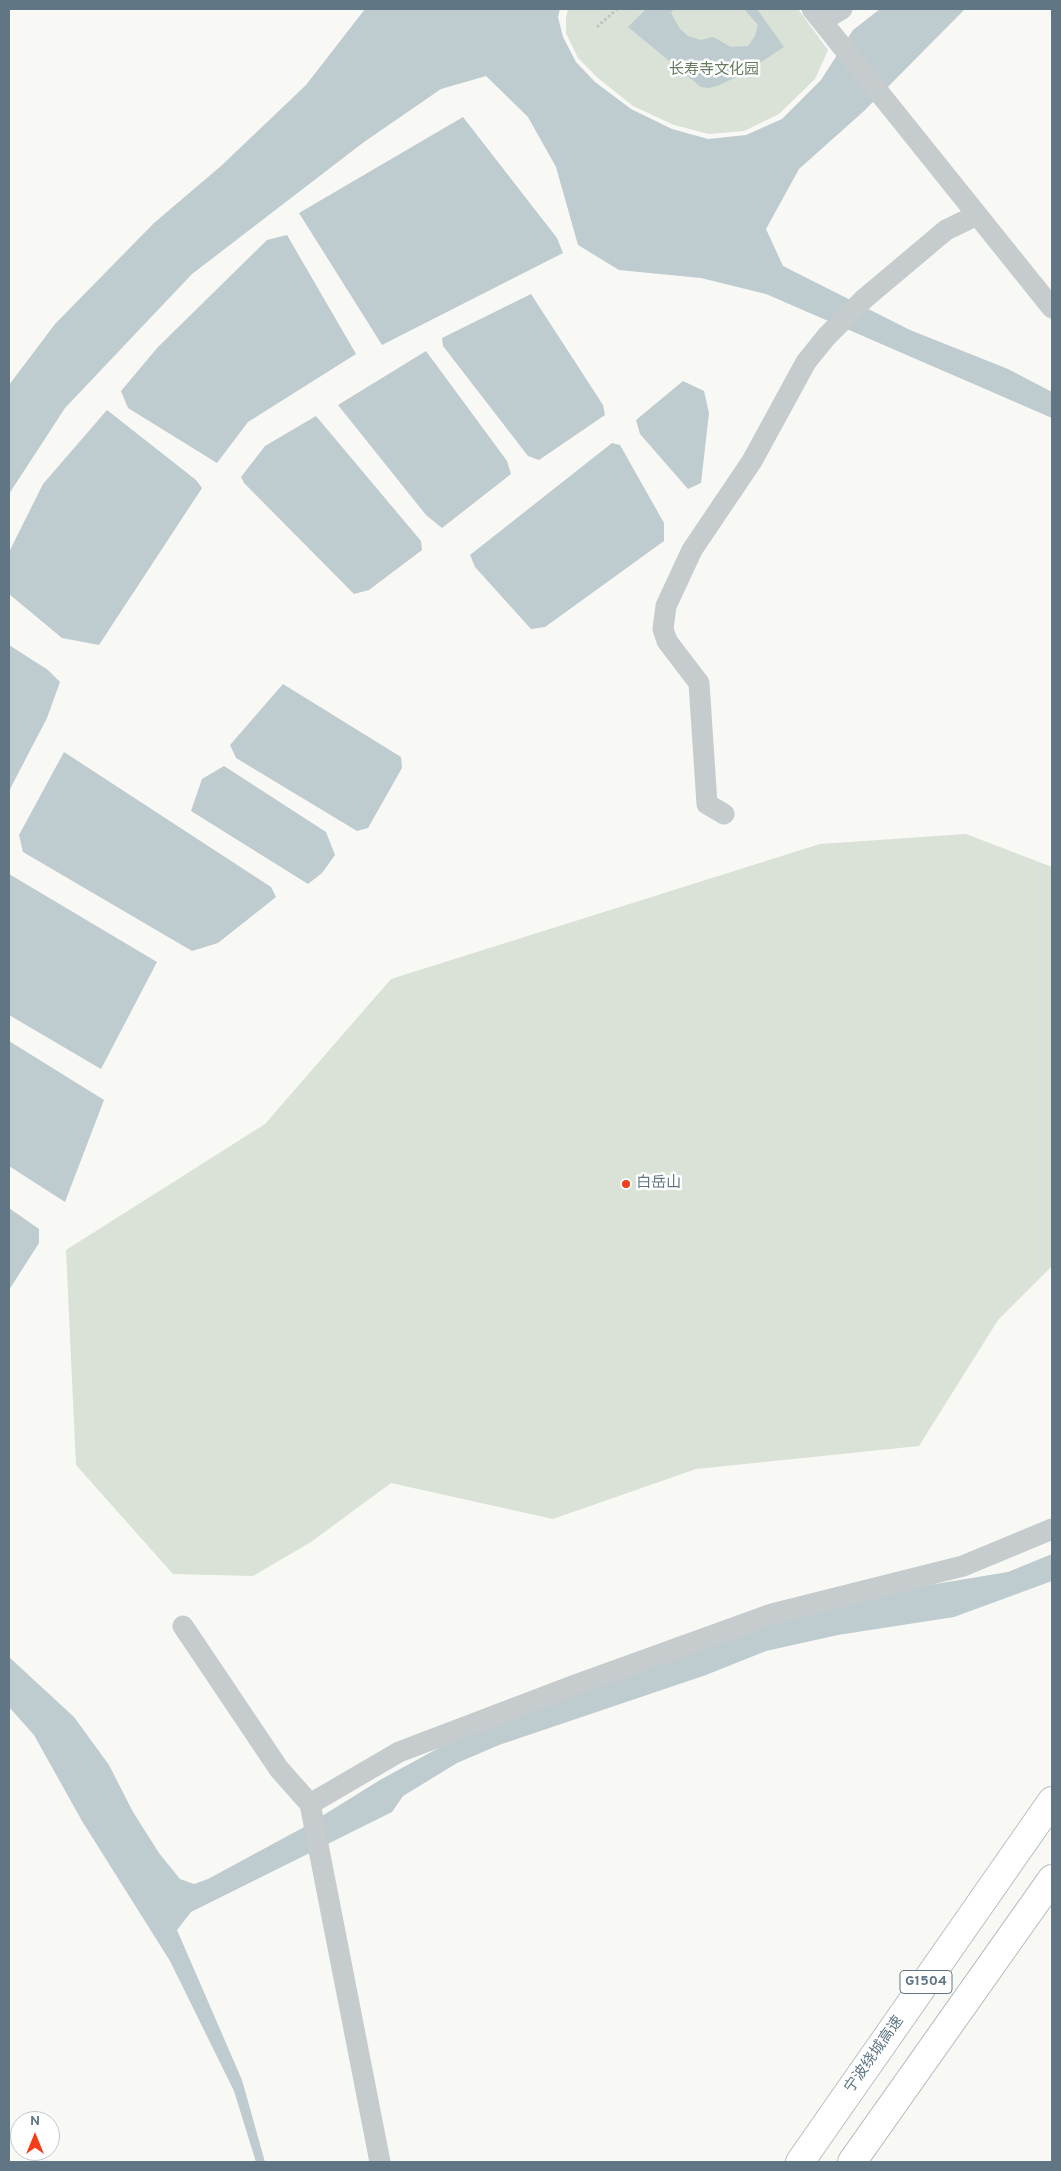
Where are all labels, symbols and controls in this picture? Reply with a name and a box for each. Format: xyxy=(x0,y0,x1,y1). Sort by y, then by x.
park label: 长寿寺文化园 xyxy=(669,62,759,80)
place label: 白岳山 xyxy=(636,1175,681,1193)
marker: 白岳山 xyxy=(620,1178,632,1190)
road number: G1504 xyxy=(900,1970,952,1994)
street label: 宁波绕城高速 xyxy=(842,2013,908,2097)
north arrow xyxy=(10,2111,60,2161)
text: N xyxy=(30,2113,40,2130)

